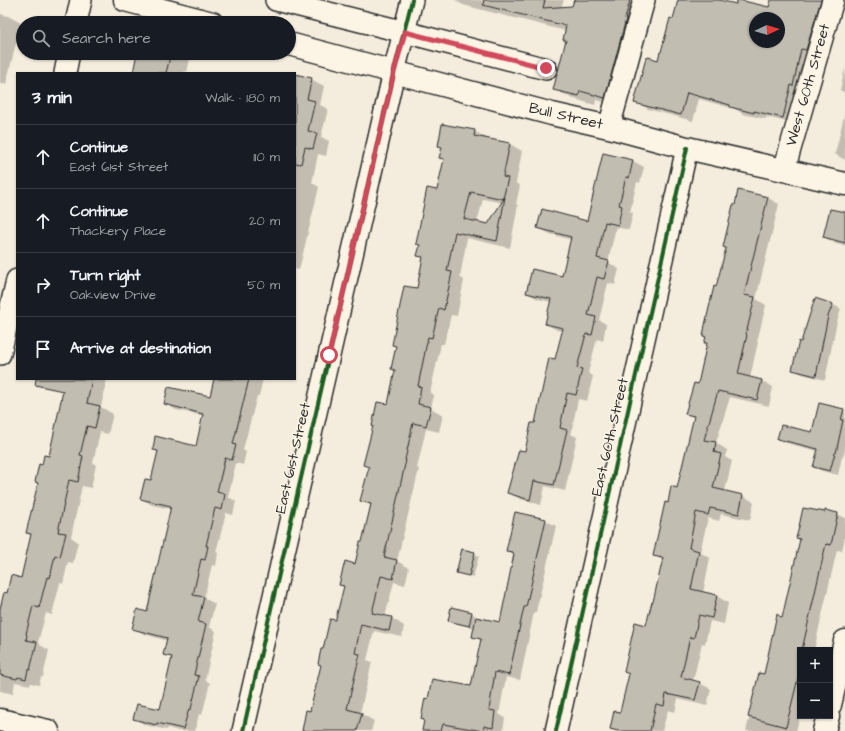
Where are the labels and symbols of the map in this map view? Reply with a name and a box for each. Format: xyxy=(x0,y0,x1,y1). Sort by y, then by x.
north arrow xyxy=(749,12,785,48)
street label: West 60th Street xyxy=(780,21,836,149)
route end xyxy=(537,59,555,77)
street label: Bull Street xyxy=(527,97,605,135)
route start xyxy=(320,346,338,364)
street label: East 60th Street xyxy=(586,376,634,498)
street label: East 61st Street xyxy=(270,400,316,516)

